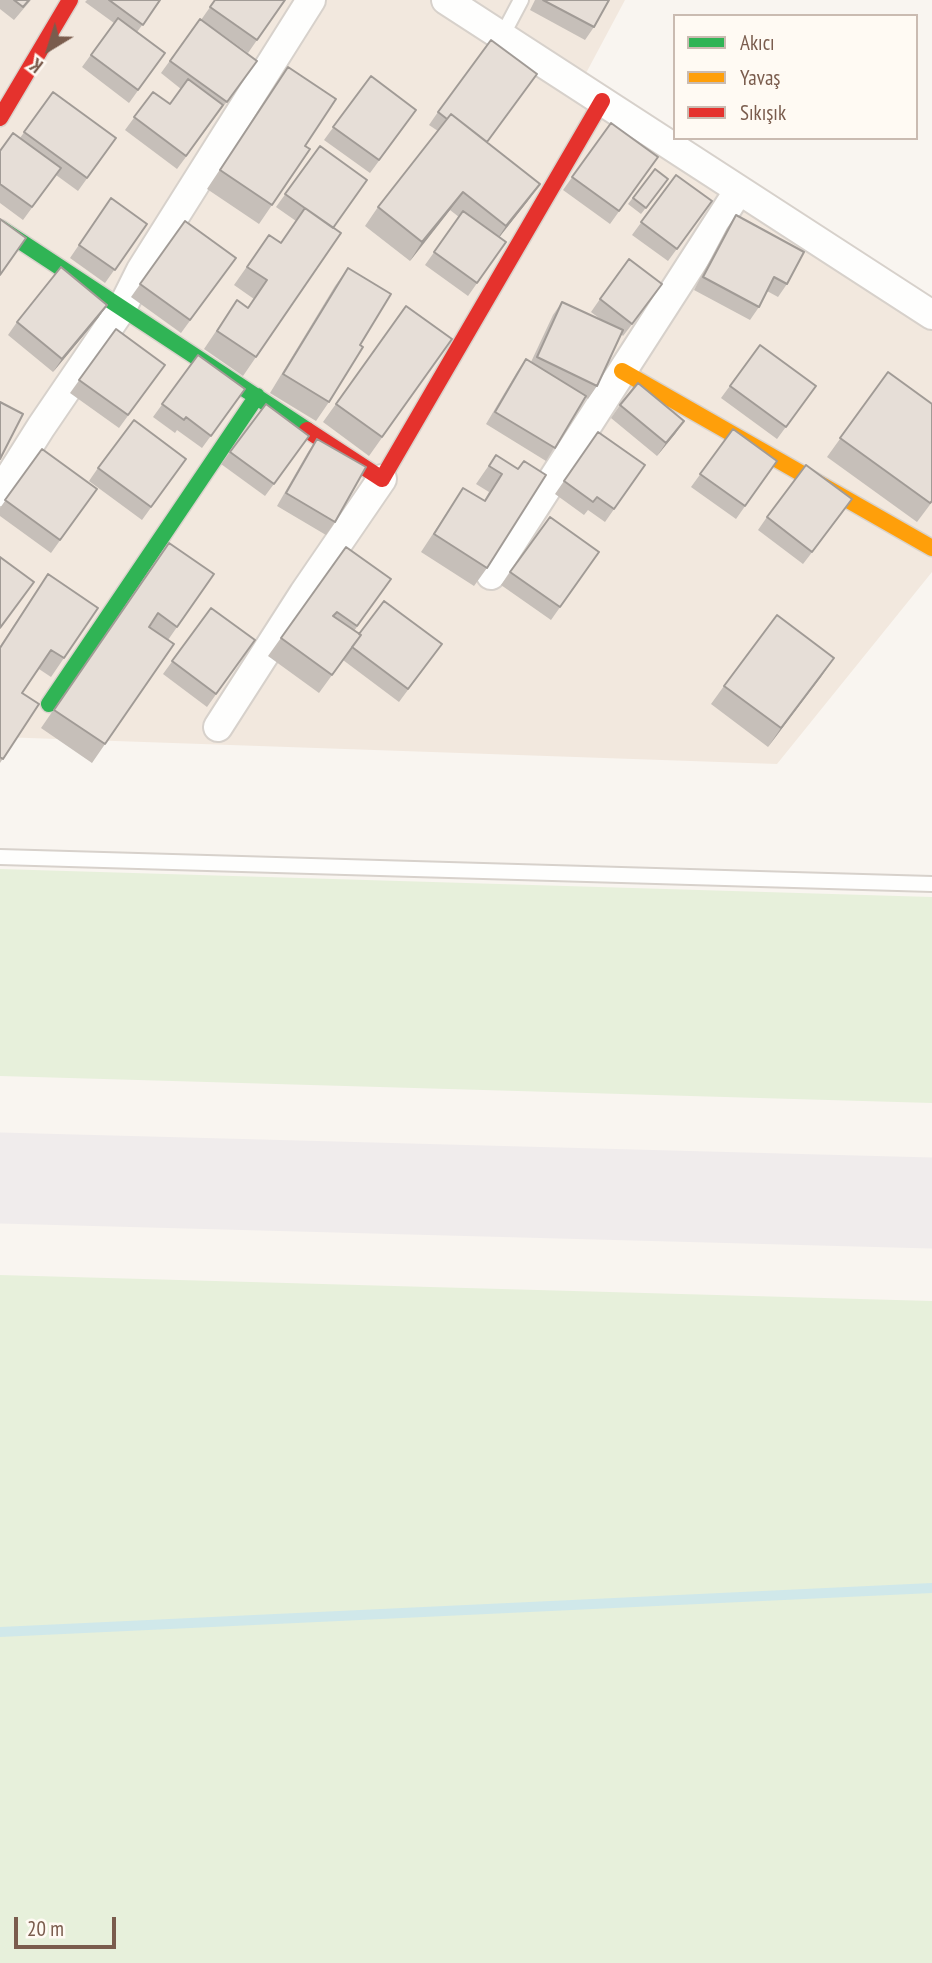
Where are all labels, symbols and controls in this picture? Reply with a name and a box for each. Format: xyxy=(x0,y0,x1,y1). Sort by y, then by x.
north arrow xyxy=(14,14,84,84)
legend xyxy=(673,14,918,140)
text: Akıcı xyxy=(740,29,775,56)
text: K xyxy=(25,53,47,78)
text: Yavaş xyxy=(740,64,780,91)
text: Sıkışık xyxy=(740,99,786,126)
scale bar xyxy=(18,1904,119,1948)
text: 20 m xyxy=(27,1915,64,1942)

